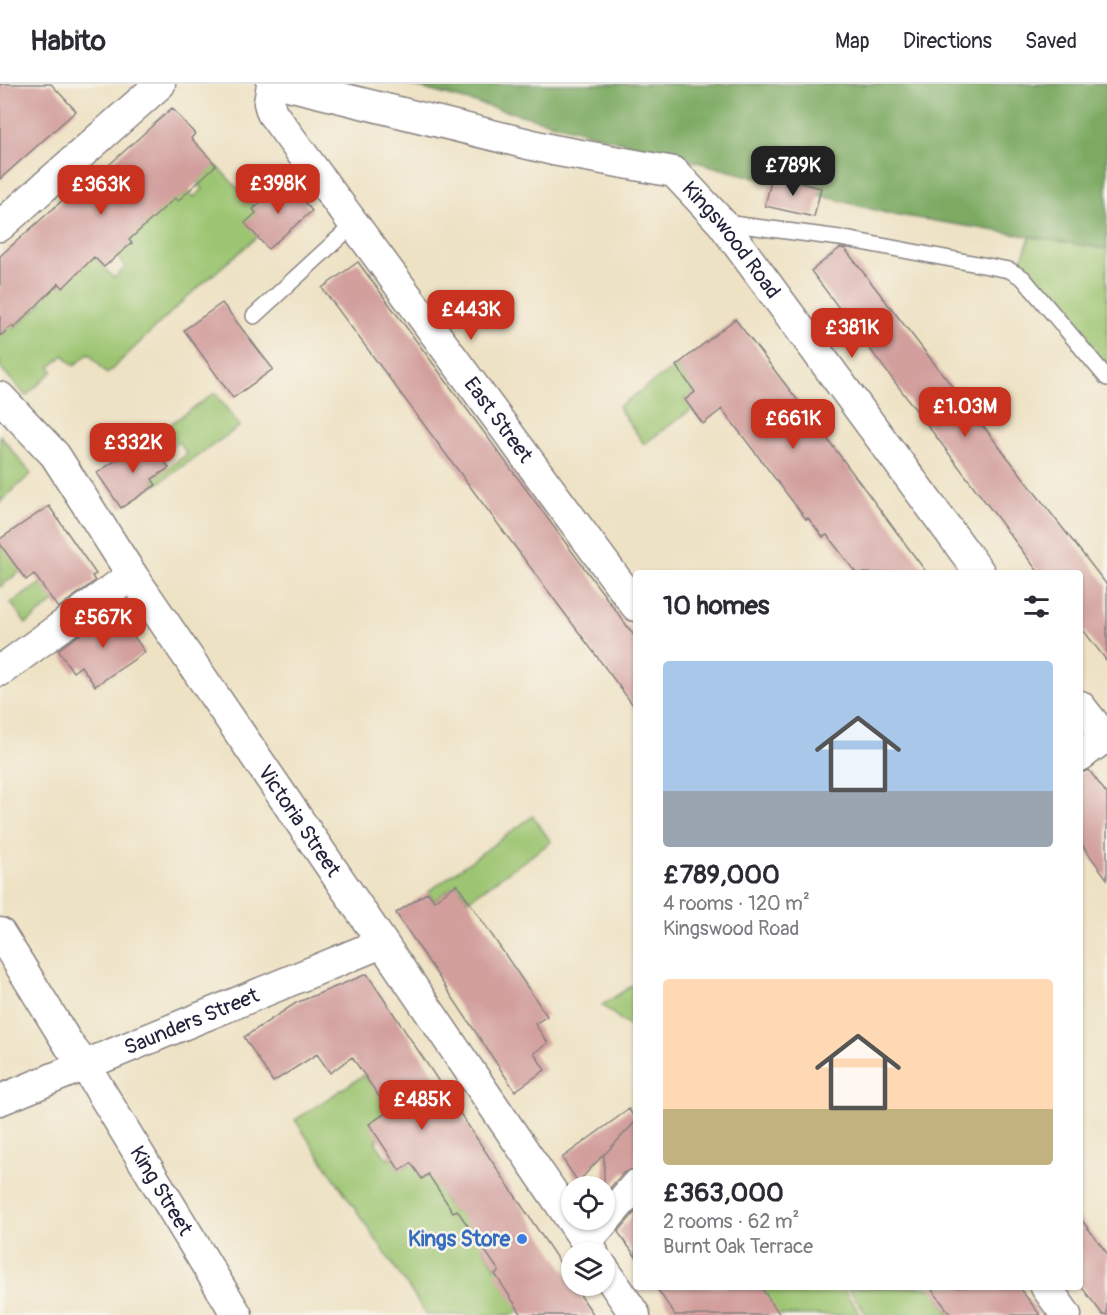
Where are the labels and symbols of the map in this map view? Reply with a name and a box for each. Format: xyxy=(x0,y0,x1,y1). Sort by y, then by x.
pin: £789K xyxy=(751,146,835,197)
pin: £398K xyxy=(236,164,320,215)
pin: £363K xyxy=(59,165,143,216)
street label: Kingswood Road xyxy=(676,175,787,304)
pin: £443K xyxy=(429,290,513,341)
pin: £381K xyxy=(810,308,894,359)
street label: East Street xyxy=(458,371,539,468)
pin: £1.03M xyxy=(916,387,1014,438)
pin: £661K xyxy=(751,399,835,450)
pin: £332K xyxy=(91,423,175,474)
pin: £567K xyxy=(61,598,145,649)
street label: Victoria Street xyxy=(252,760,347,882)
street label: Saunders Street xyxy=(120,981,263,1061)
pin: £485K xyxy=(380,1080,464,1131)
street label: King Street xyxy=(124,1141,199,1241)
place label: Kings Store xyxy=(408,1226,511,1253)
marker: Kings Store xyxy=(515,1232,529,1246)

